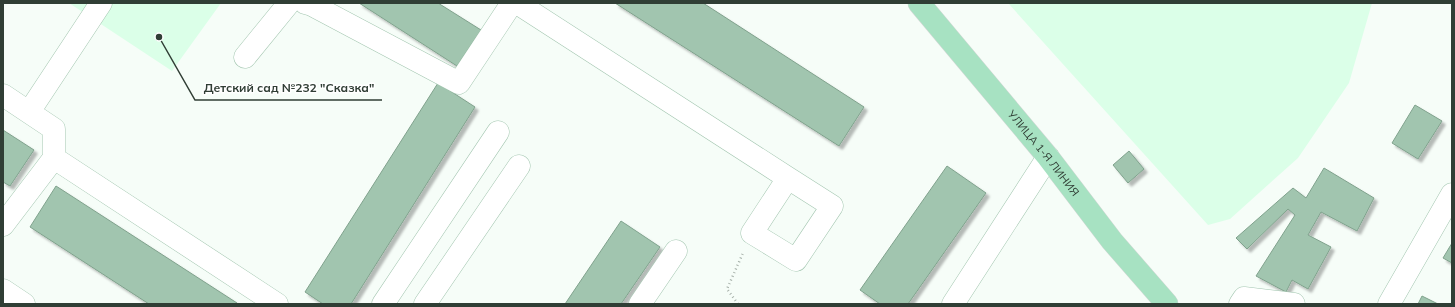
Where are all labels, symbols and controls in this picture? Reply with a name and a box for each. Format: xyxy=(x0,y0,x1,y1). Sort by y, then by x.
callout: Детский сад №232 "Сказка" xyxy=(195,76,382,100)
text: Детский сад №232 "Сказка" xyxy=(204,80,374,95)
street label: УЛИЦА 1-Я ЛИНИЯ xyxy=(1004,106,1082,199)

